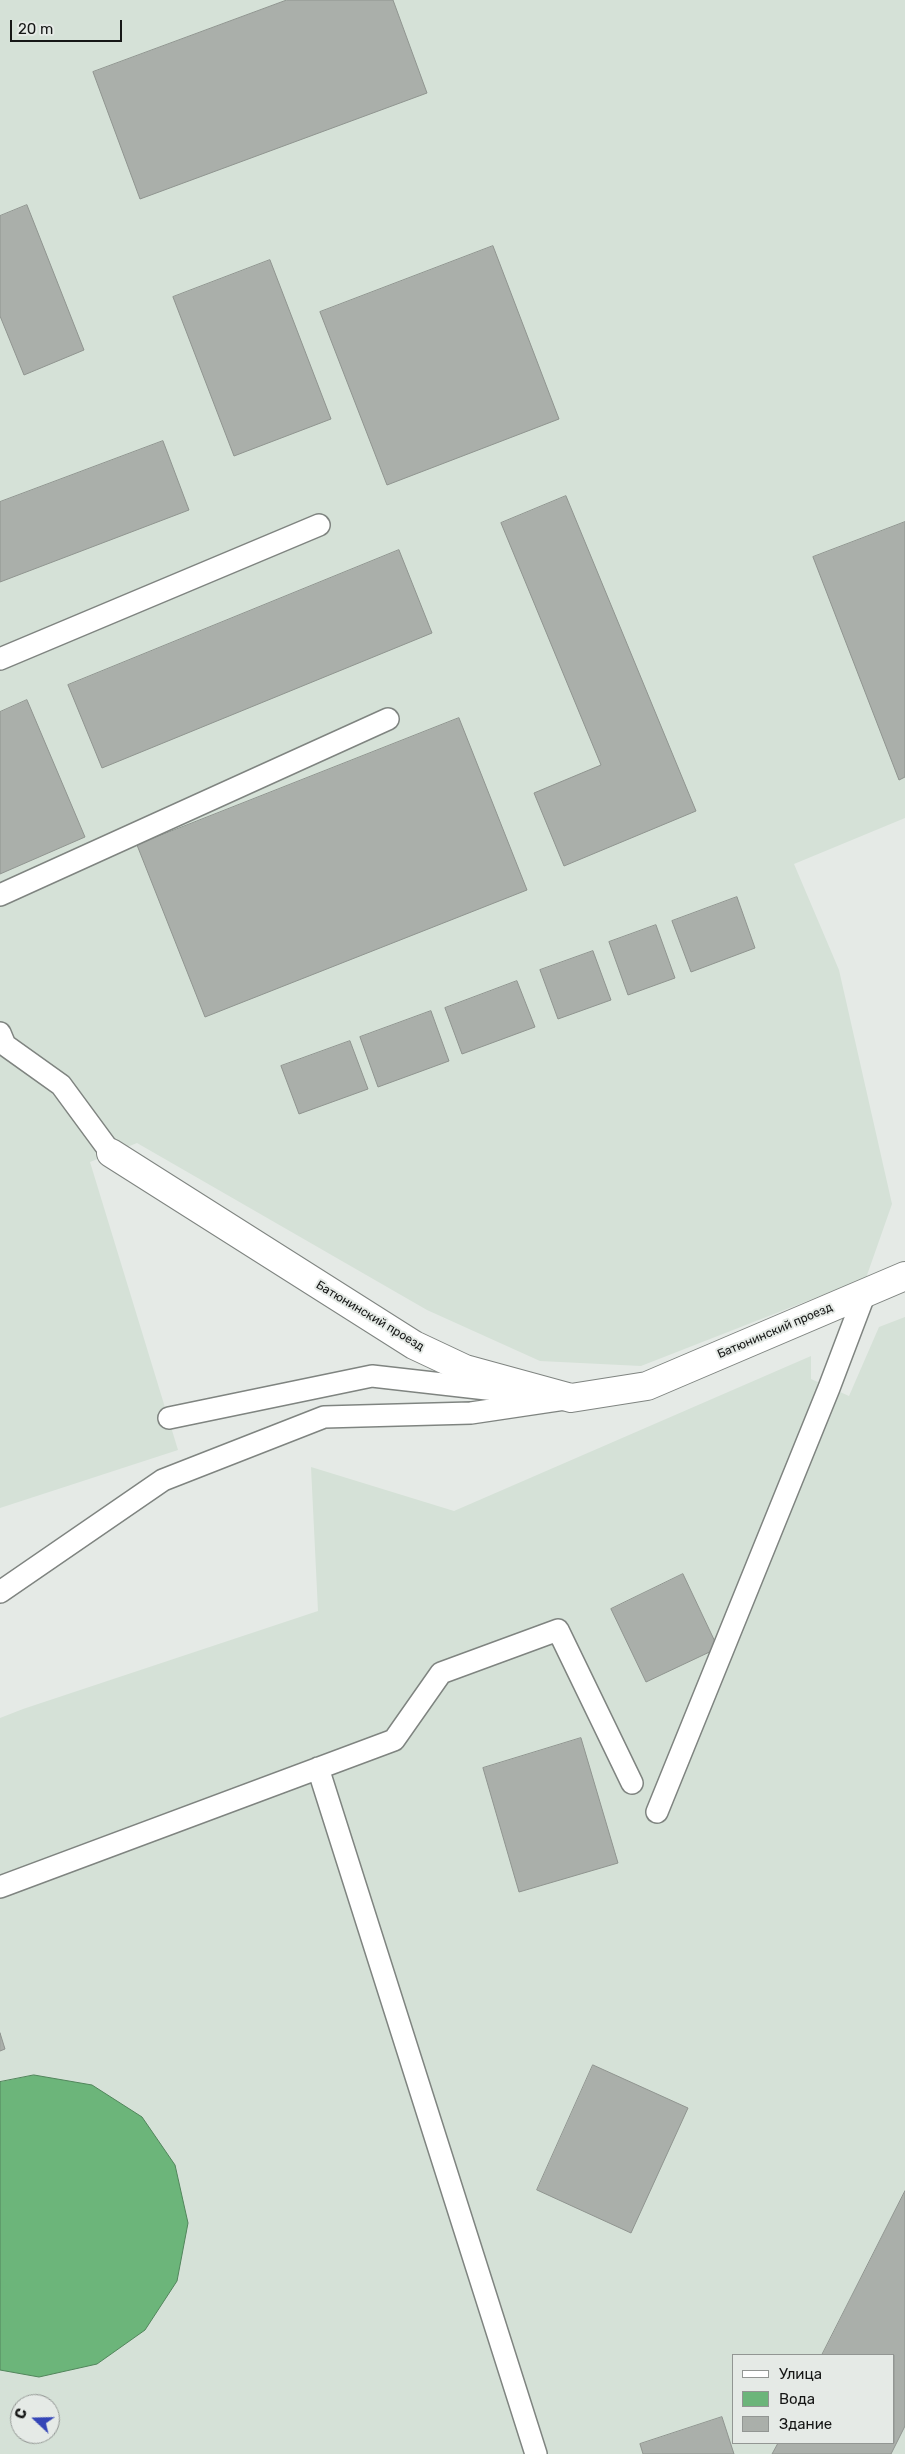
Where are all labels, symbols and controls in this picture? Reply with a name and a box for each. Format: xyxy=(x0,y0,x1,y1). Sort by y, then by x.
scale bar xyxy=(12,10,125,42)
text: 20 m xyxy=(18,20,53,38)
street label: Батюнинский проезд xyxy=(313,1278,427,1354)
street label: Батюнинский проезд xyxy=(715,1300,835,1362)
legend xyxy=(732,2354,895,2444)
text: Улица xyxy=(779,2365,822,2383)
text: Вода xyxy=(779,2390,815,2408)
north arrow xyxy=(10,2394,60,2444)
text: С xyxy=(12,2406,31,2421)
text: Здание xyxy=(779,2415,832,2433)

